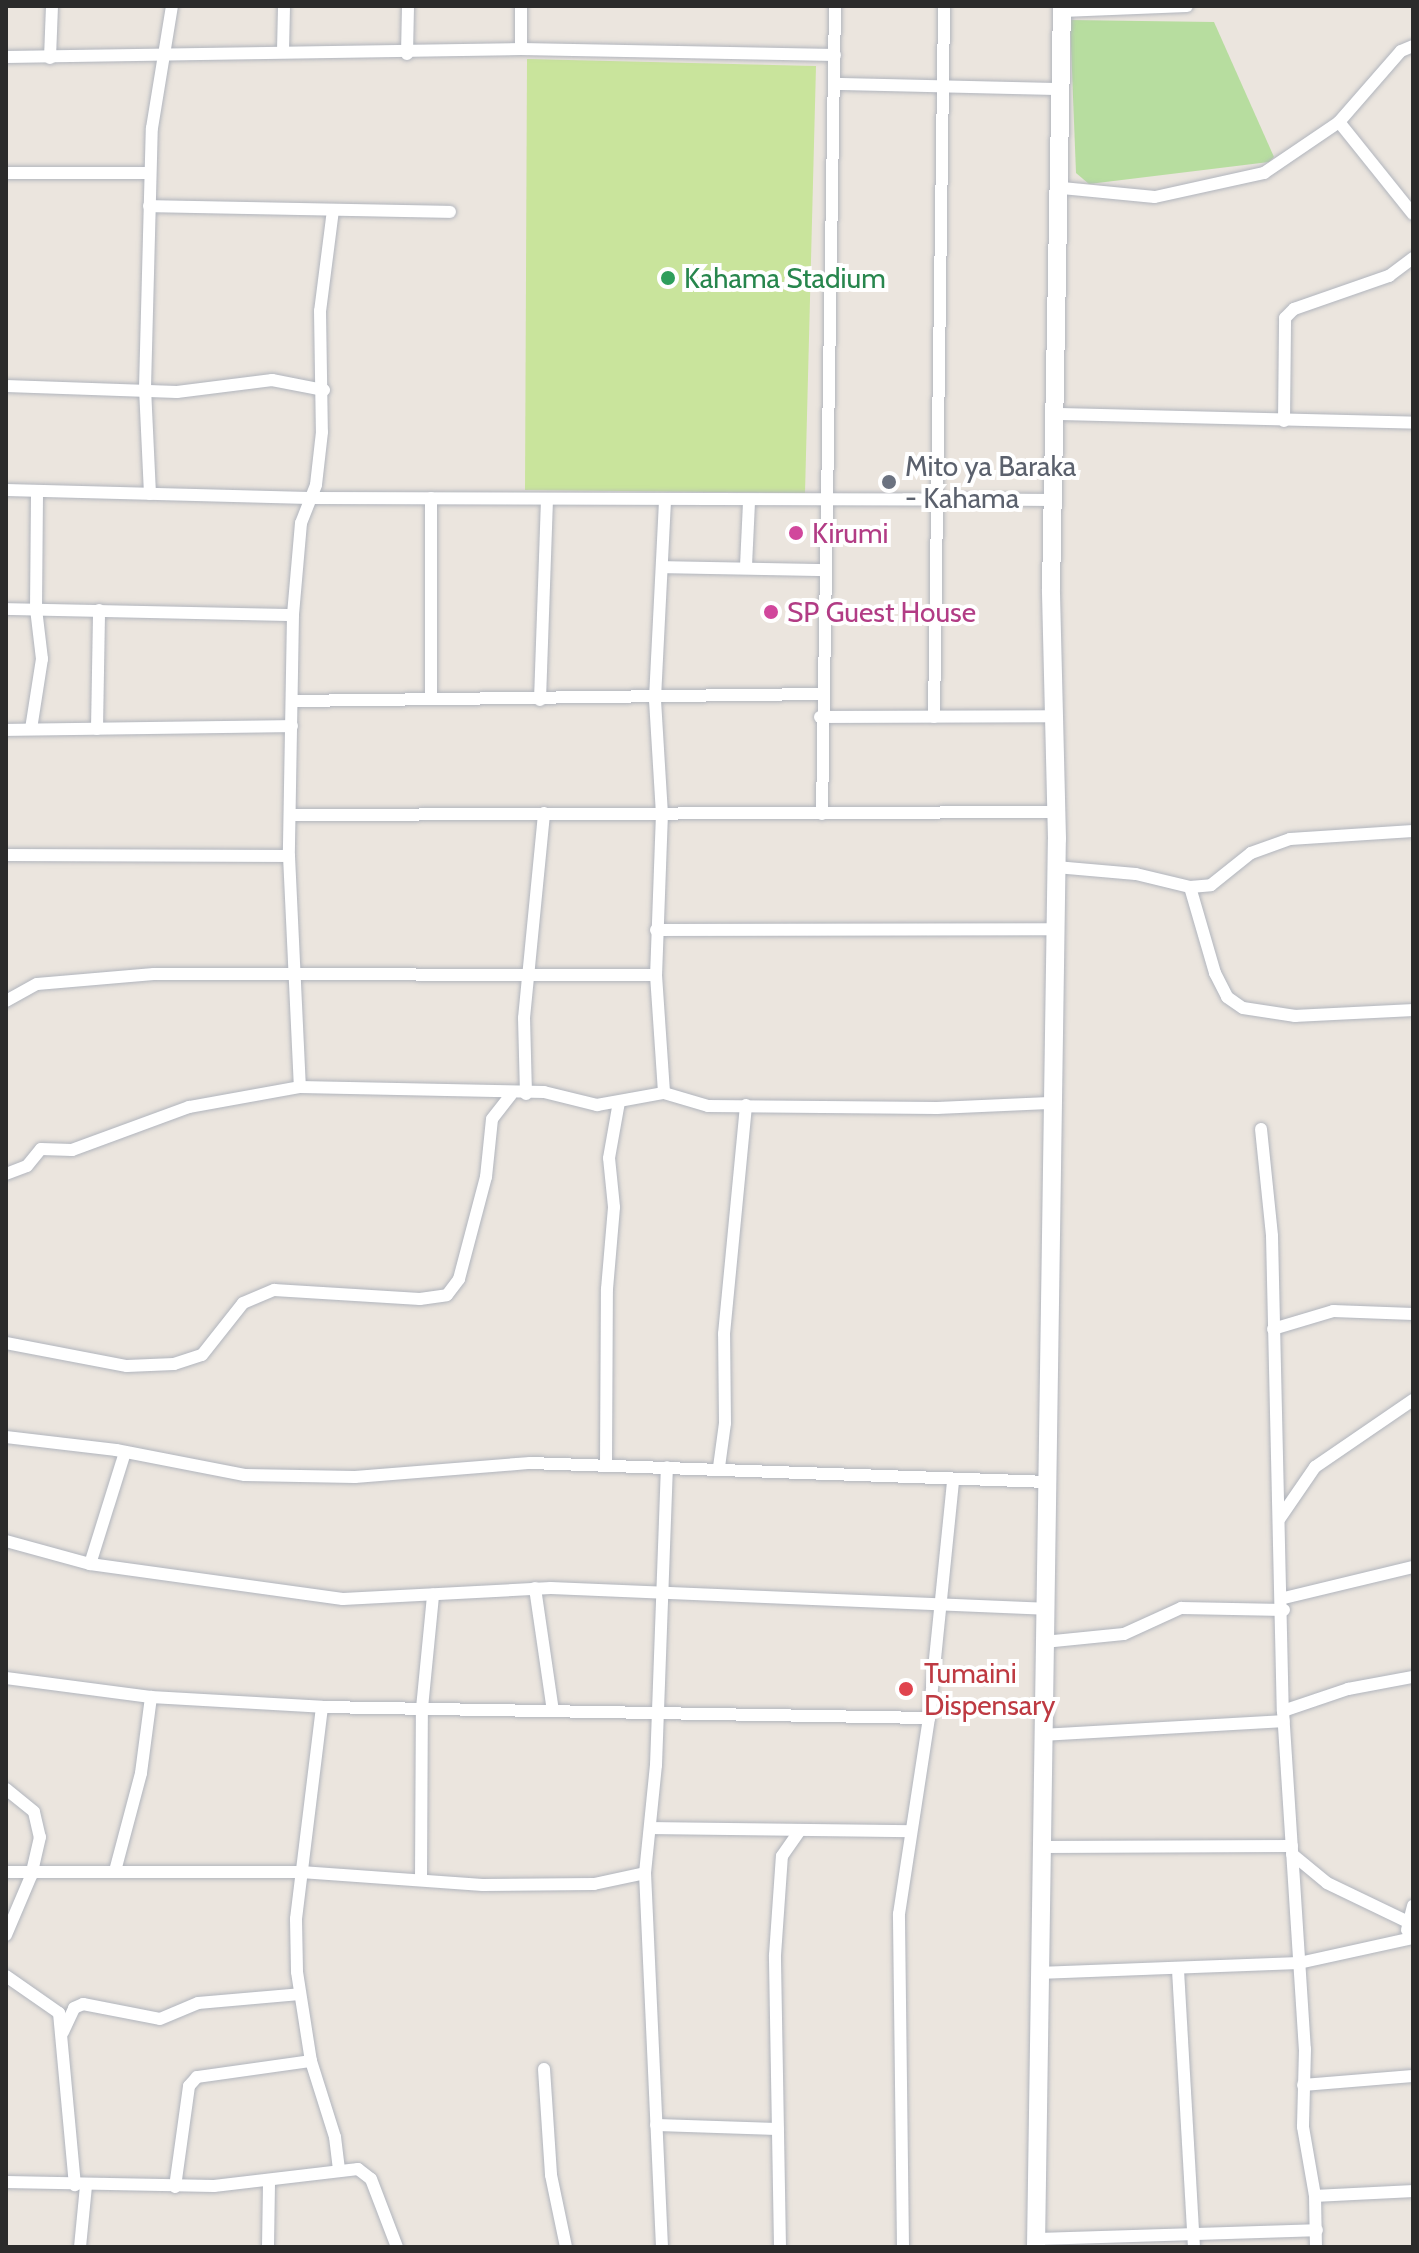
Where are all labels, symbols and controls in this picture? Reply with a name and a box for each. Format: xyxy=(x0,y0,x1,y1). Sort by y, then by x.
place label: Kahama Stadium xyxy=(684,261,886,295)
marker: Kahama Stadium xyxy=(659,269,677,287)
place label: Mito ya Baraka - Kahama xyxy=(905,449,1076,515)
marker: Mito ya Baraka - Kahama xyxy=(880,473,898,491)
place label: Kirumi xyxy=(812,516,888,550)
marker: Kirumi xyxy=(787,524,805,542)
place label: SP Guest House xyxy=(787,595,976,629)
marker: SP Guest House xyxy=(762,603,780,621)
place label: Tumaini Dispensary xyxy=(924,1656,1055,1722)
marker: Tumaini Dispensary xyxy=(895,1678,917,1700)

